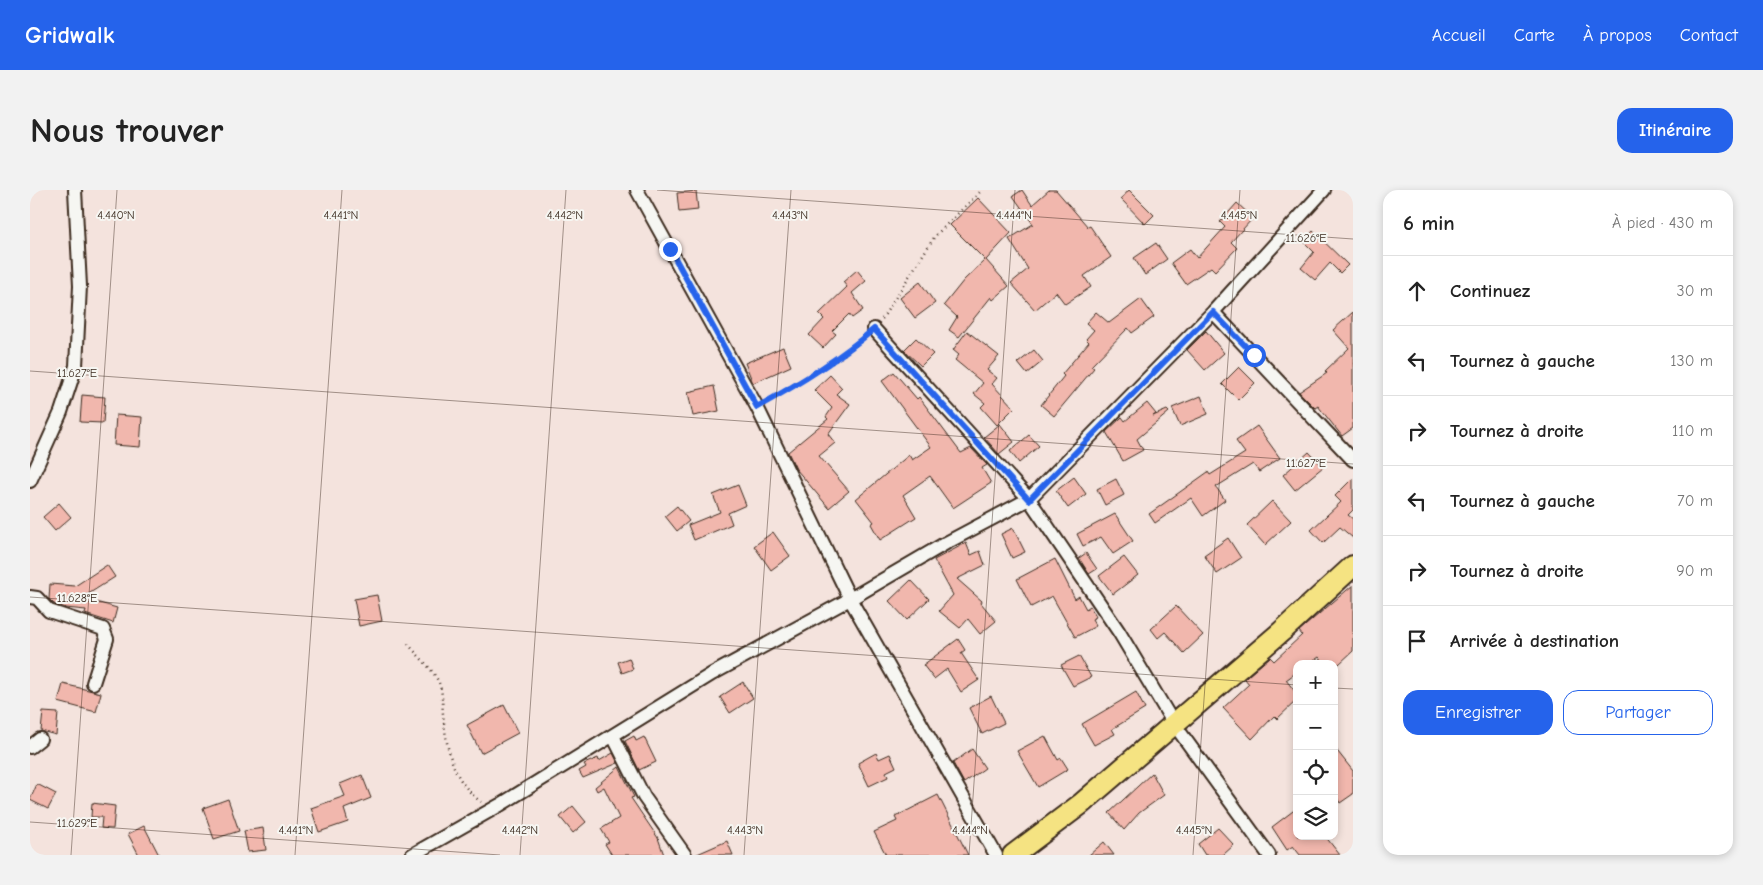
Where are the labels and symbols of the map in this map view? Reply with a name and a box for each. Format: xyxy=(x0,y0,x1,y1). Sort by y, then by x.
text: 4.440°N xyxy=(97,208,135,222)
text: 4.441°N xyxy=(324,208,358,222)
text: 4.442°N xyxy=(547,208,583,222)
text: 4.443°N xyxy=(772,208,808,222)
text: 4.444°N xyxy=(996,208,1032,222)
text: 4.445°N xyxy=(1221,208,1257,222)
text: 11.626°E xyxy=(1286,231,1326,245)
route end xyxy=(659,238,682,261)
route start xyxy=(1243,344,1266,367)
text: 11.627°E xyxy=(57,366,97,380)
text: 11.627°E xyxy=(1286,456,1326,470)
text: 11.628°E xyxy=(57,591,97,605)
text: 11.629°E xyxy=(57,816,97,830)
text: 4.441°N xyxy=(279,823,313,837)
text: 4.442°N xyxy=(502,823,538,837)
text: 4.443°N xyxy=(727,823,763,837)
text: 4.444°N xyxy=(952,823,988,837)
text: 4.445°N xyxy=(1176,823,1212,837)

